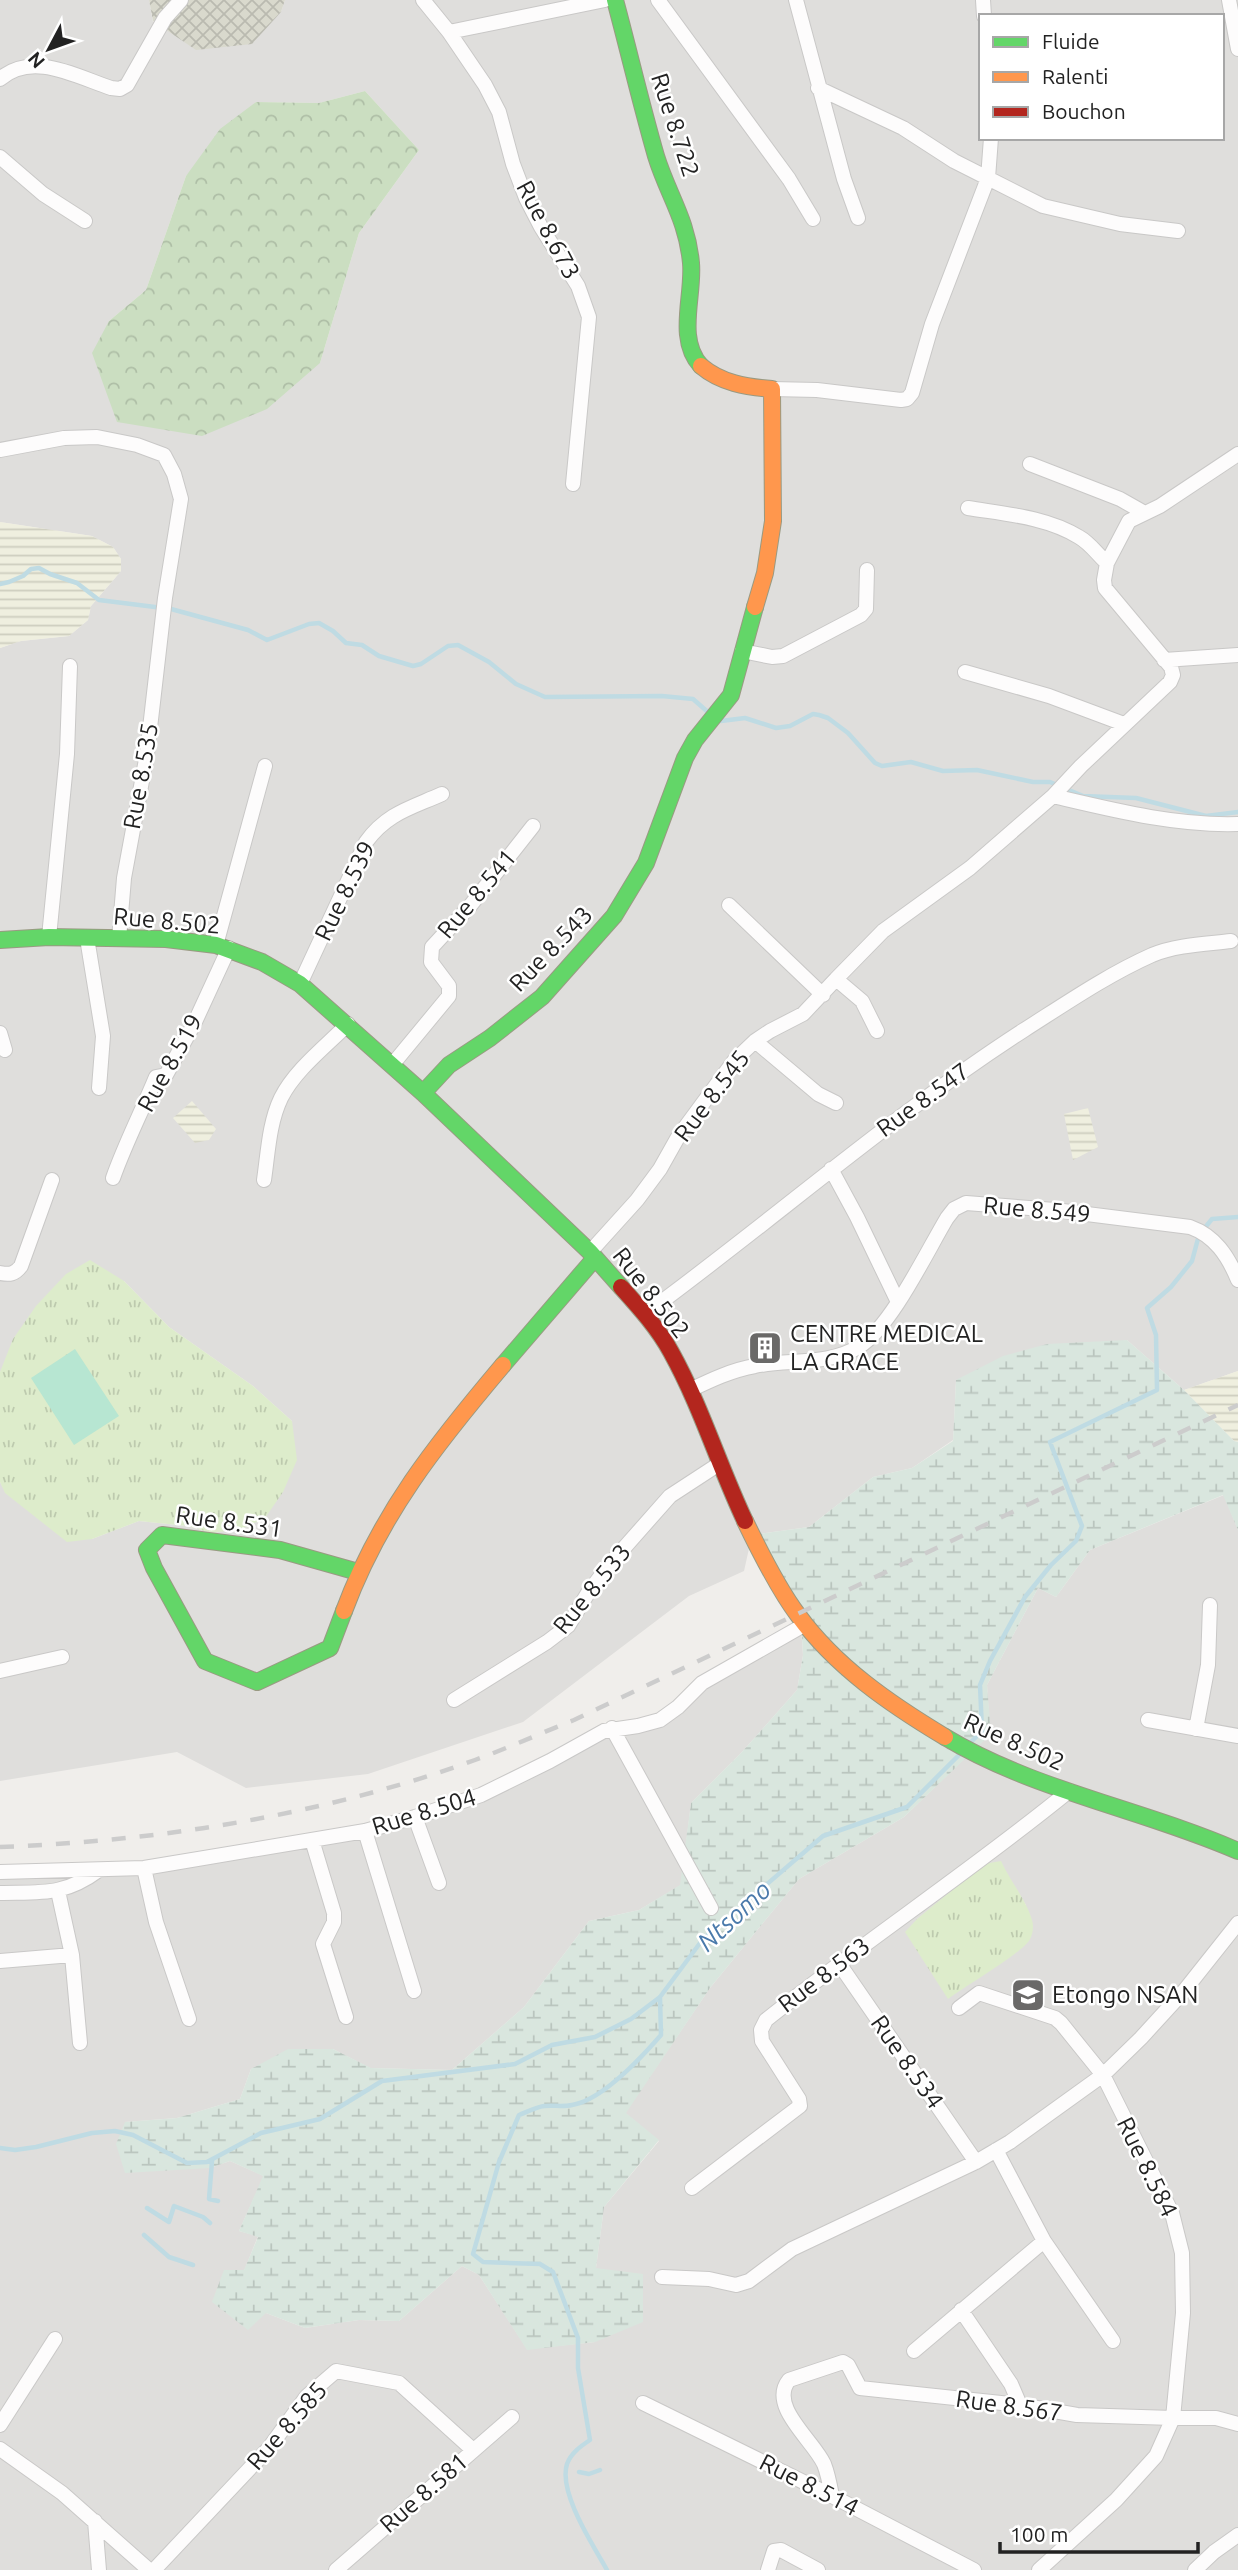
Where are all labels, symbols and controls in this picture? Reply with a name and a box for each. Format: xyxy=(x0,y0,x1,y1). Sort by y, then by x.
north arrow xyxy=(14,14,84,84)
legend xyxy=(979,14,1224,140)
text: Fluide xyxy=(1042,29,1100,53)
text: N xyxy=(23,48,49,73)
text: Ralenti xyxy=(1042,64,1108,88)
street label: Rue 8.722 xyxy=(646,70,705,180)
text: Bouchon xyxy=(1042,99,1126,123)
street label: Rue 8.673 xyxy=(511,176,586,284)
street label: Rue 8.535 xyxy=(118,721,163,831)
street label: Rue 8.539 xyxy=(309,837,380,945)
street label: Rue 8.541 xyxy=(432,844,521,944)
street label: Rue 8.543 xyxy=(504,901,598,997)
street label: Rue 8.502 xyxy=(112,902,222,939)
street label: Rue 8.519 xyxy=(132,1009,207,1116)
street label: Rue 8.545 xyxy=(668,1045,755,1147)
street label: Rue 8.547 xyxy=(871,1057,974,1142)
street label: Rue 8.549 xyxy=(982,1191,1092,1228)
street label: Rue 8.502 xyxy=(608,1242,695,1343)
place label: CENTRE MEDICAL LA GRACE xyxy=(790,1320,983,1375)
building icon: CENTRE MEDICAL LA GRACE xyxy=(746,1329,784,1367)
street label: Rue 8.531 xyxy=(174,1501,284,1542)
street label: Rue 8.533 xyxy=(547,1538,636,1639)
street label: Rue 8.502 xyxy=(960,1707,1069,1776)
street label: Rue 8.504 xyxy=(369,1783,479,1840)
water label: Ntsomo xyxy=(691,1875,776,1957)
street label: Rue 8.563 xyxy=(773,1931,875,2018)
school or university icon: Etongo NSAN xyxy=(1009,1976,1047,2014)
place label: Etongo NSAN xyxy=(1052,1981,1198,2008)
street label: Rue 8.534 xyxy=(866,2010,949,2113)
street label: Rue 8.584 xyxy=(1112,2113,1183,2221)
street label: Rue 8.585 xyxy=(241,2376,332,2475)
street label: Rue 8.567 xyxy=(954,2385,1064,2426)
street label: Rue 8.581 xyxy=(374,2447,473,2538)
street label: Rue 8.514 xyxy=(755,2448,863,2521)
scale bar xyxy=(1000,2510,1198,2554)
text: 100 m xyxy=(1010,2522,1068,2546)

